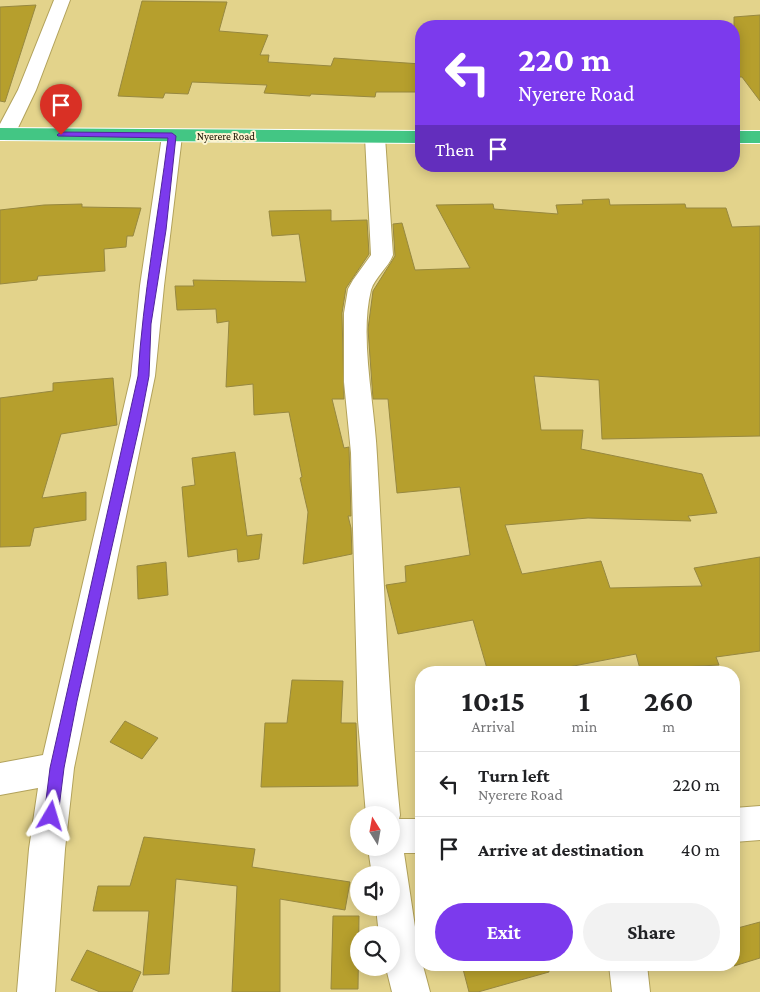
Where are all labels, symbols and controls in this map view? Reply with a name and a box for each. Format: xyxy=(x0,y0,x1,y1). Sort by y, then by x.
icon: left xyxy=(435,40,500,105)
text: 220 m xyxy=(518,40,611,79)
text: Nyerere Road xyxy=(518,81,635,106)
pin xyxy=(40,84,82,135)
icon: arrive xyxy=(47,91,75,119)
street label: Nyerere Road xyxy=(197,130,255,143)
icon: arrive xyxy=(484,135,512,163)
text: Then xyxy=(435,139,474,160)
text: 10:15 xyxy=(461,684,525,717)
text: 1 xyxy=(579,684,590,717)
text: 260 xyxy=(644,684,694,717)
text: Arrival xyxy=(472,718,515,735)
text: min xyxy=(572,718,597,735)
text: m xyxy=(662,718,675,735)
text: Turn left xyxy=(478,765,550,786)
icon: left xyxy=(435,770,463,798)
text: 220 m xyxy=(672,774,720,795)
text: Nyerere Road xyxy=(478,786,563,803)
position arrow xyxy=(24,789,76,841)
north arrow xyxy=(350,806,400,856)
map controls xyxy=(350,806,400,976)
icon: arrive xyxy=(435,835,463,863)
text: Arrive at destination xyxy=(478,839,644,860)
text: 40 m xyxy=(681,839,720,860)
button: sound xyxy=(350,866,400,916)
button: Exit xyxy=(435,903,573,961)
button: Share xyxy=(583,903,720,961)
button: search xyxy=(350,926,400,976)

